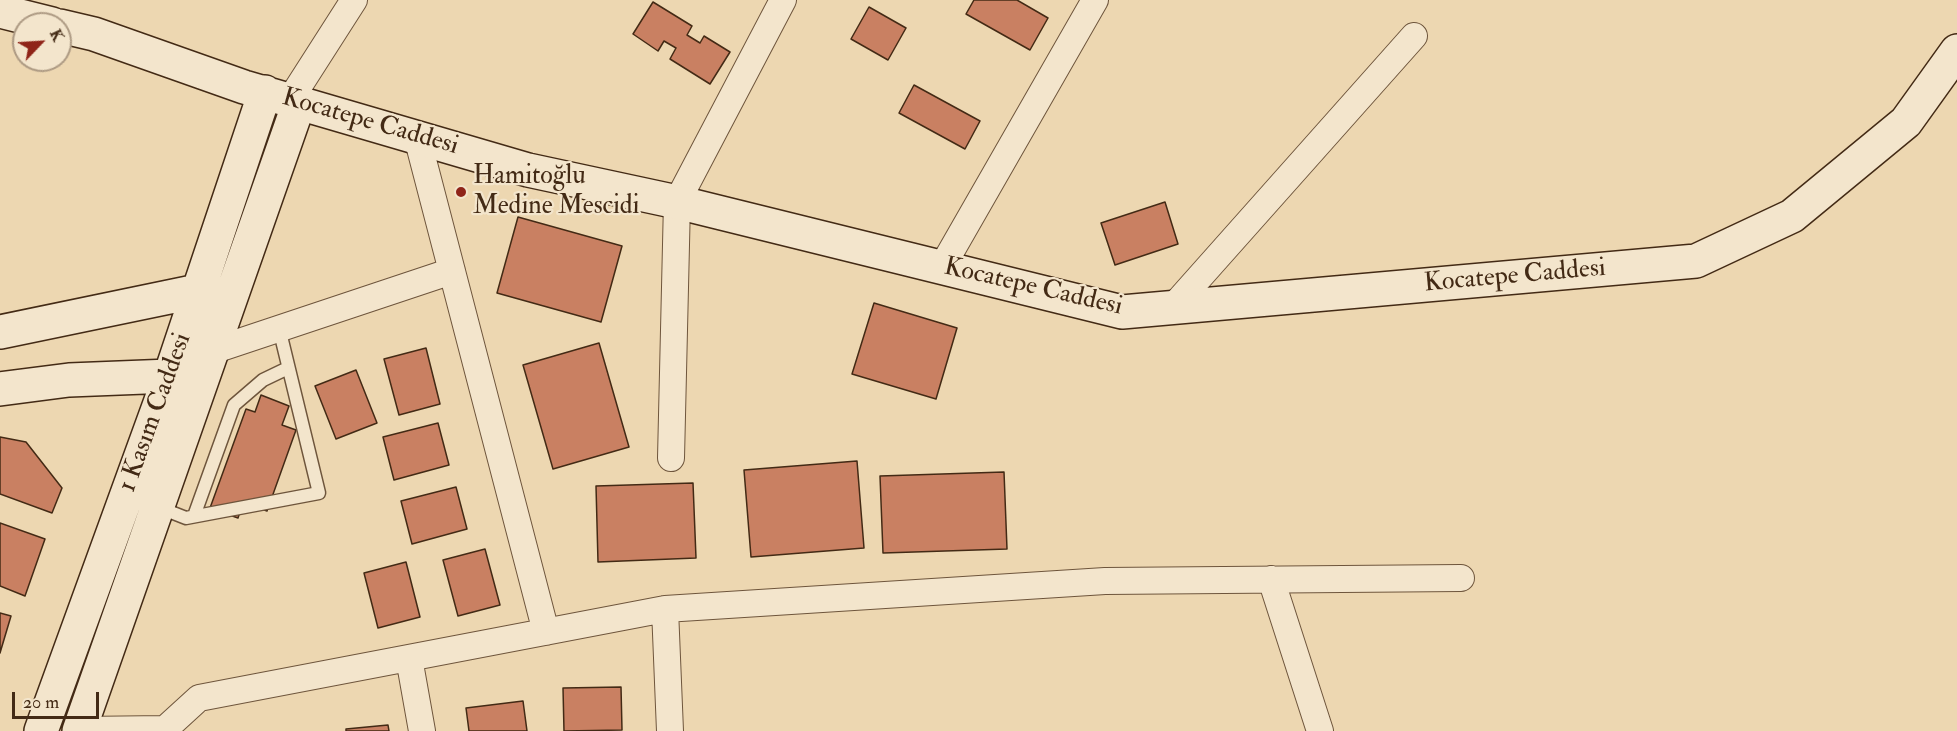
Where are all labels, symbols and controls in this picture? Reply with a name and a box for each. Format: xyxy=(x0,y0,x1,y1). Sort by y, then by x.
north arrow xyxy=(12,12,72,72)
text: K xyxy=(45,26,68,45)
street label: Kocatepe Caddesi xyxy=(278,83,462,163)
place label: Hamitoğlu Medine Mescidi xyxy=(473,161,640,222)
marker: Hamitoğlu Medine Mescidi xyxy=(454,185,468,199)
street label: Kocatepe Caddesi xyxy=(941,252,1125,324)
street label: Kocatepe Caddesi xyxy=(1423,254,1607,300)
street label: 1 Kasım Caddesi xyxy=(113,329,199,497)
scale bar xyxy=(15,680,102,718)
text: 20 m xyxy=(23,691,59,714)

